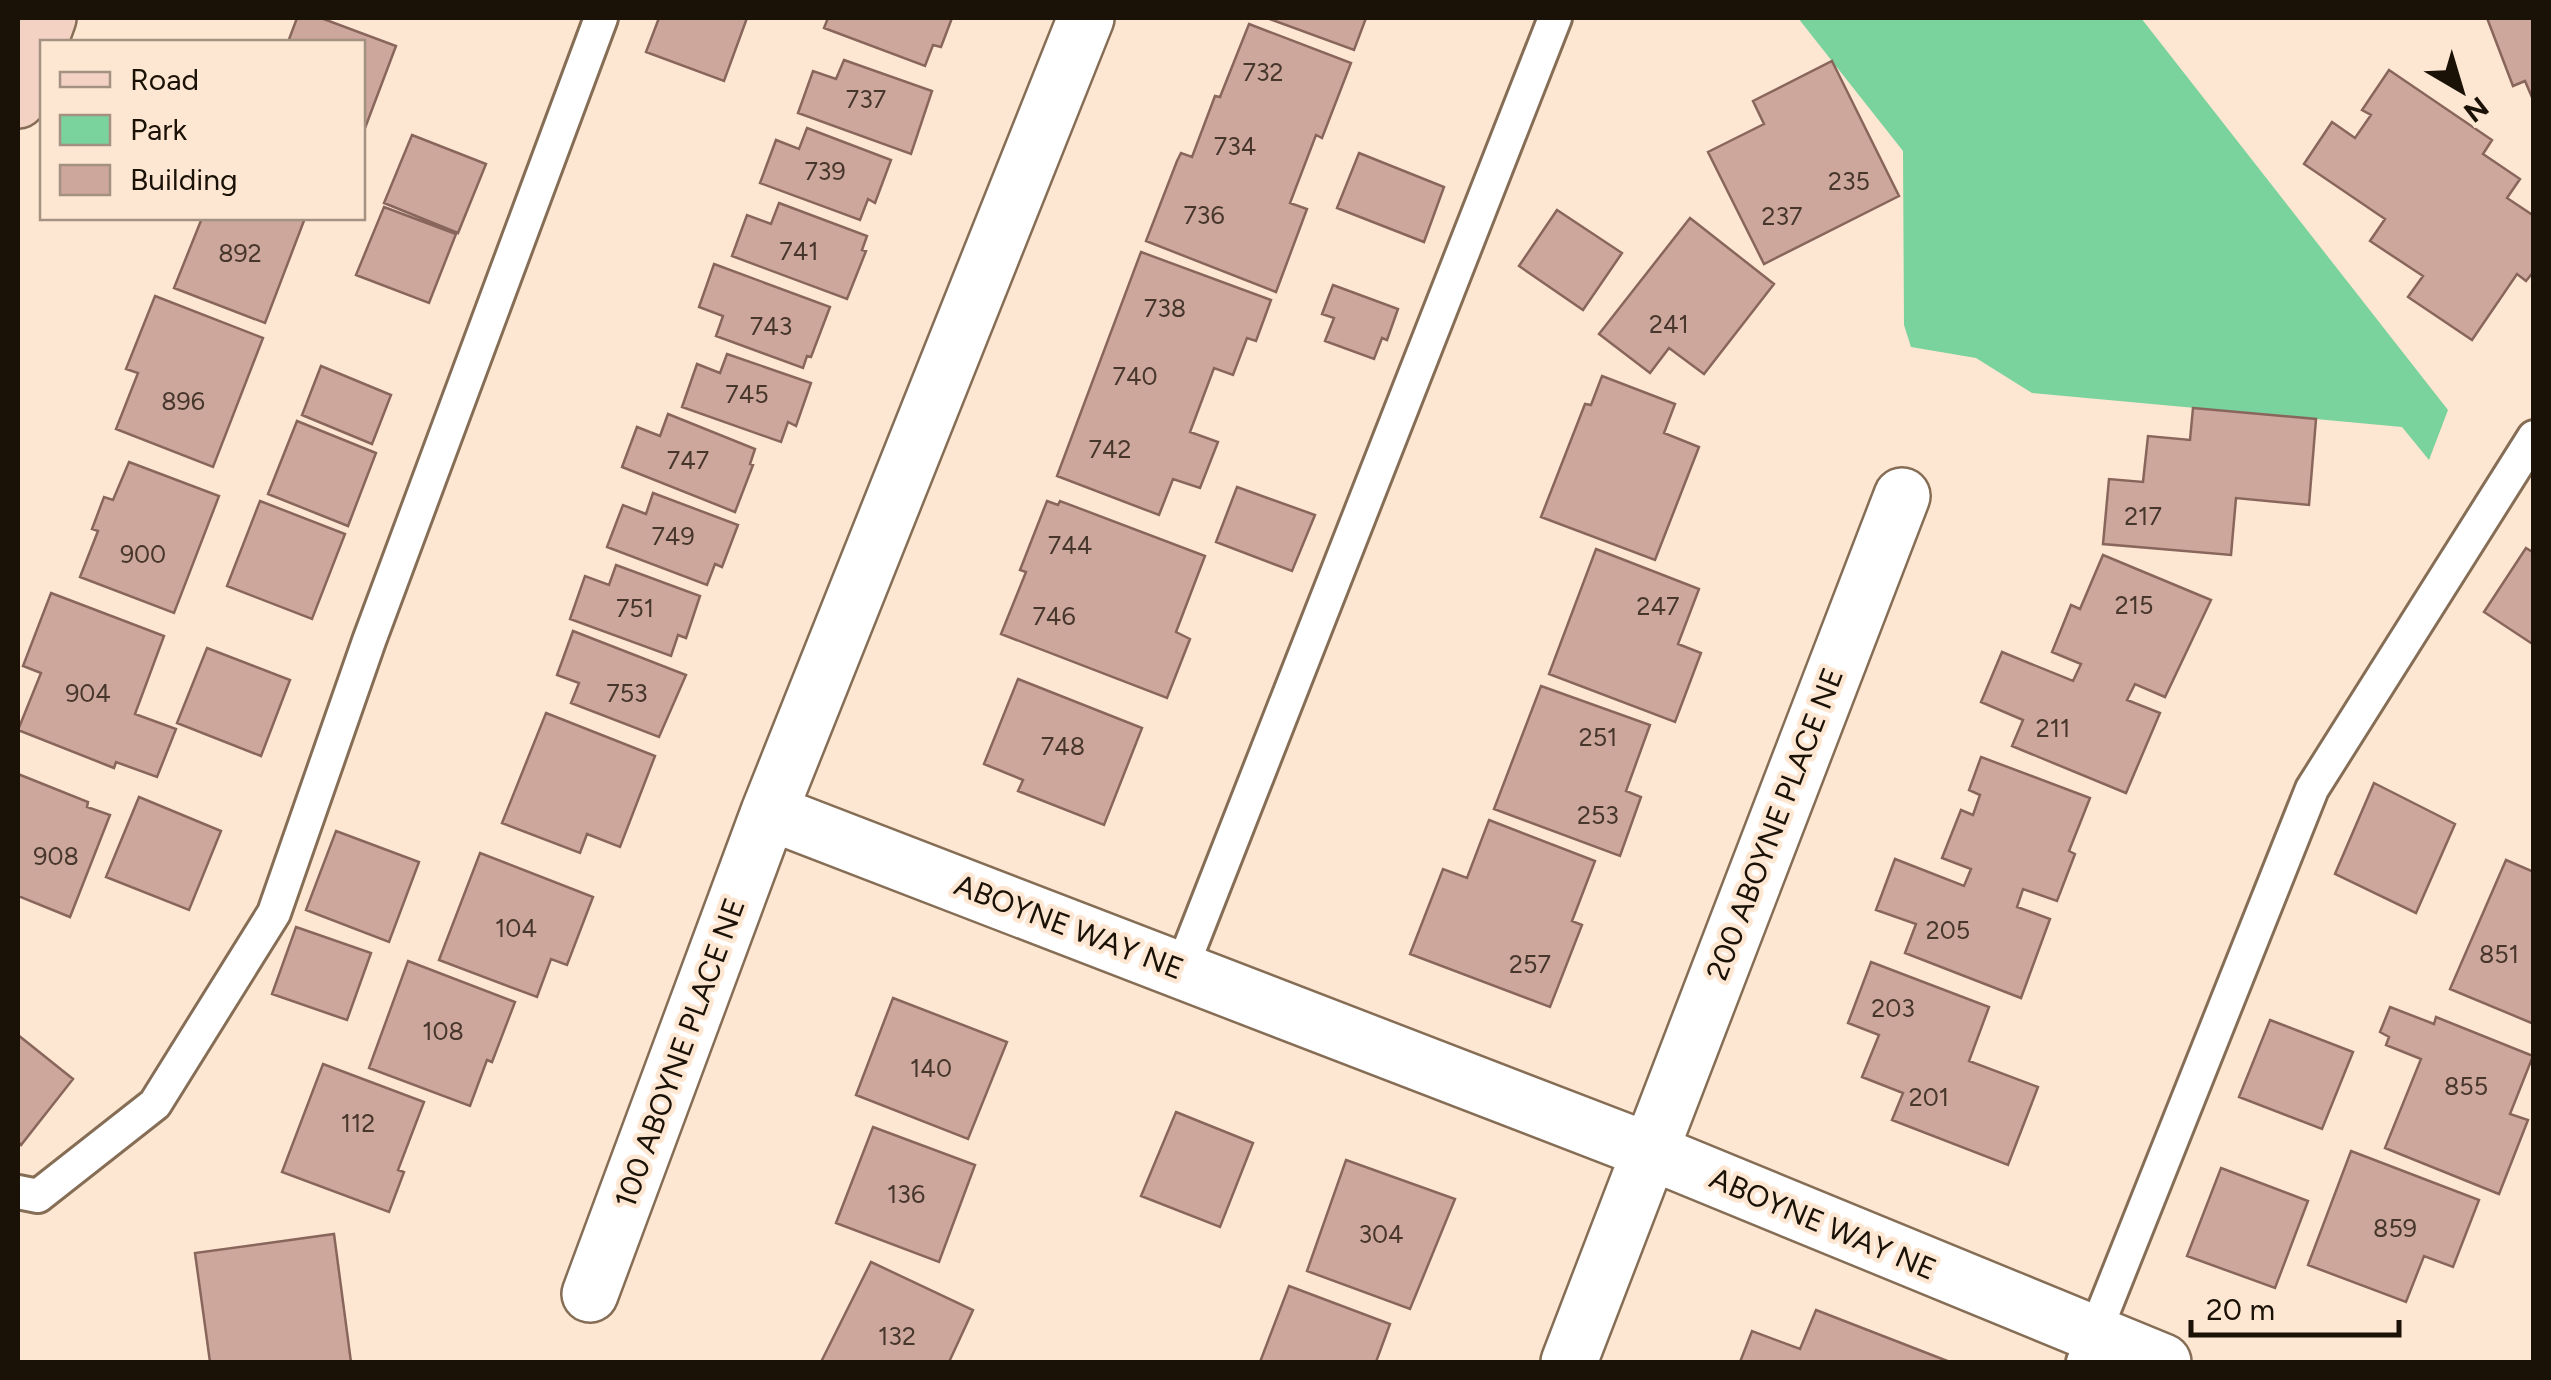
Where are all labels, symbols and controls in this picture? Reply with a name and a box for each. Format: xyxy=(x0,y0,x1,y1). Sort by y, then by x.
legend xyxy=(40,40,365,220)
north arrow xyxy=(2411,40,2511,140)
house number: 732 xyxy=(1242,57,1284,87)
text: Road xyxy=(130,61,199,98)
house number: 737 xyxy=(846,84,886,114)
text: N xyxy=(2457,90,2495,130)
text: Park xyxy=(130,111,188,148)
house number: 734 xyxy=(1214,131,1256,161)
house number: 739 xyxy=(804,156,846,186)
text: Building xyxy=(130,161,238,198)
house number: 235 xyxy=(1828,166,1870,196)
house number: 736 xyxy=(1183,200,1225,230)
house number: 237 xyxy=(1761,201,1803,231)
house number: 741 xyxy=(779,236,819,266)
house number: 892 xyxy=(218,238,262,268)
house number: 738 xyxy=(1144,293,1186,323)
house number: 241 xyxy=(1649,309,1689,339)
house number: 743 xyxy=(750,311,792,341)
house number: 740 xyxy=(1113,361,1157,391)
house number: 745 xyxy=(725,379,769,409)
house number: 896 xyxy=(161,386,205,416)
house number: 742 xyxy=(1089,434,1131,464)
house number: 747 xyxy=(667,445,709,475)
house number: 217 xyxy=(2124,501,2162,531)
house number: 749 xyxy=(651,521,695,551)
house number: 744 xyxy=(1048,530,1092,560)
house number: 900 xyxy=(120,539,166,569)
house number: 215 xyxy=(2115,590,2153,620)
house number: 247 xyxy=(1637,591,1679,621)
house number: 751 xyxy=(616,593,654,623)
house number: 746 xyxy=(1032,601,1076,631)
street label: 200 ABOYNE PLACE NE xyxy=(1698,663,1851,985)
house number: 904 xyxy=(65,678,111,708)
house number: 753 xyxy=(606,678,648,708)
house number: 211 xyxy=(2036,713,2070,743)
house number: 251 xyxy=(1579,722,1617,752)
house number: 748 xyxy=(1041,731,1085,761)
house number: 253 xyxy=(1577,800,1619,830)
house number: 908 xyxy=(33,841,79,871)
street label: ABOYNE WAY NE xyxy=(949,866,1189,987)
street label: 100 ABOYNE PLACE NE xyxy=(606,893,753,1213)
house number: 104 xyxy=(495,913,537,943)
house number: 205 xyxy=(1926,915,1970,945)
house number: 851 xyxy=(2479,939,2519,969)
house number: 257 xyxy=(1509,949,1551,979)
house number: 203 xyxy=(1871,993,1915,1023)
house number: 108 xyxy=(422,1016,464,1046)
house number: 140 xyxy=(910,1053,952,1083)
house number: 855 xyxy=(2444,1071,2488,1101)
house number: 201 xyxy=(1909,1082,1949,1112)
house number: 112 xyxy=(341,1108,375,1138)
street label: ABOYNE WAY NE xyxy=(1704,1159,1942,1288)
house number: 136 xyxy=(887,1179,925,1209)
house number: 859 xyxy=(2373,1213,2417,1243)
house number: 304 xyxy=(1358,1219,1404,1249)
scale bar xyxy=(2191,1275,2398,1337)
text: 20 m xyxy=(2206,1291,2275,1328)
house number: 132 xyxy=(878,1321,916,1351)

